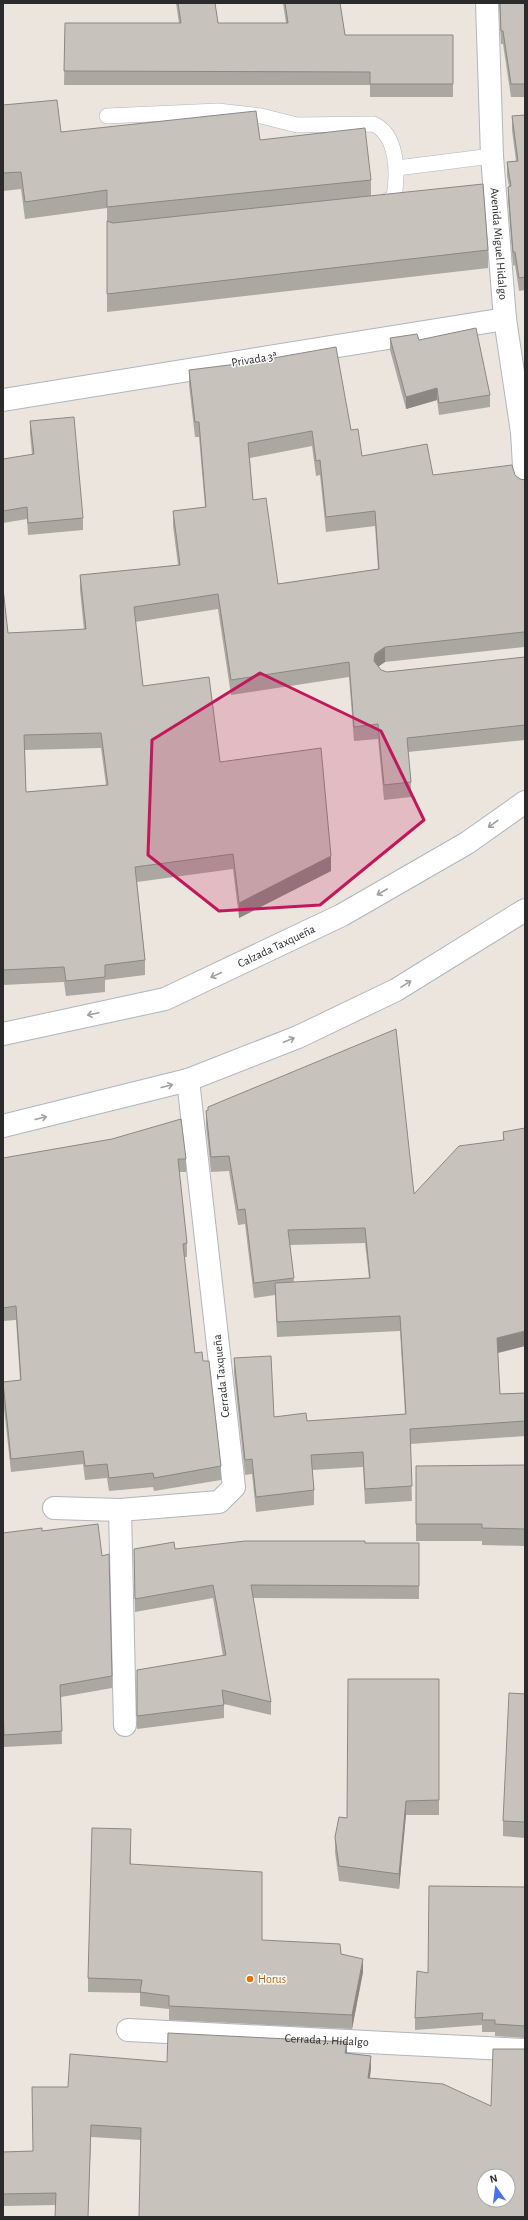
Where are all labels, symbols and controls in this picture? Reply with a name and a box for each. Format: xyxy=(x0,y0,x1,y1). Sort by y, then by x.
street label: Avenida Miguel Hidalgo xyxy=(489,187,509,300)
street label: Privada 3ª xyxy=(230,349,278,369)
one-way arrow xyxy=(488,820,499,828)
one-way arrow xyxy=(376,888,388,896)
street label: Calzada Taxqueña xyxy=(236,922,317,970)
one-way arrow xyxy=(210,972,222,979)
one-way arrow xyxy=(400,980,411,988)
one-way arrow xyxy=(87,1011,100,1019)
one-way arrow xyxy=(282,1036,294,1044)
one-way arrow xyxy=(160,1081,173,1089)
one-way arrow xyxy=(34,1114,47,1121)
street label: Cerrada Taxqueña xyxy=(211,1333,231,1418)
place label: Horus xyxy=(258,1973,286,1985)
marker: Horus xyxy=(245,1974,255,1984)
street label: Cerrada J. Hidalgo xyxy=(284,2032,369,2048)
north arrow xyxy=(476,2168,516,2208)
text: N xyxy=(489,2173,499,2185)

